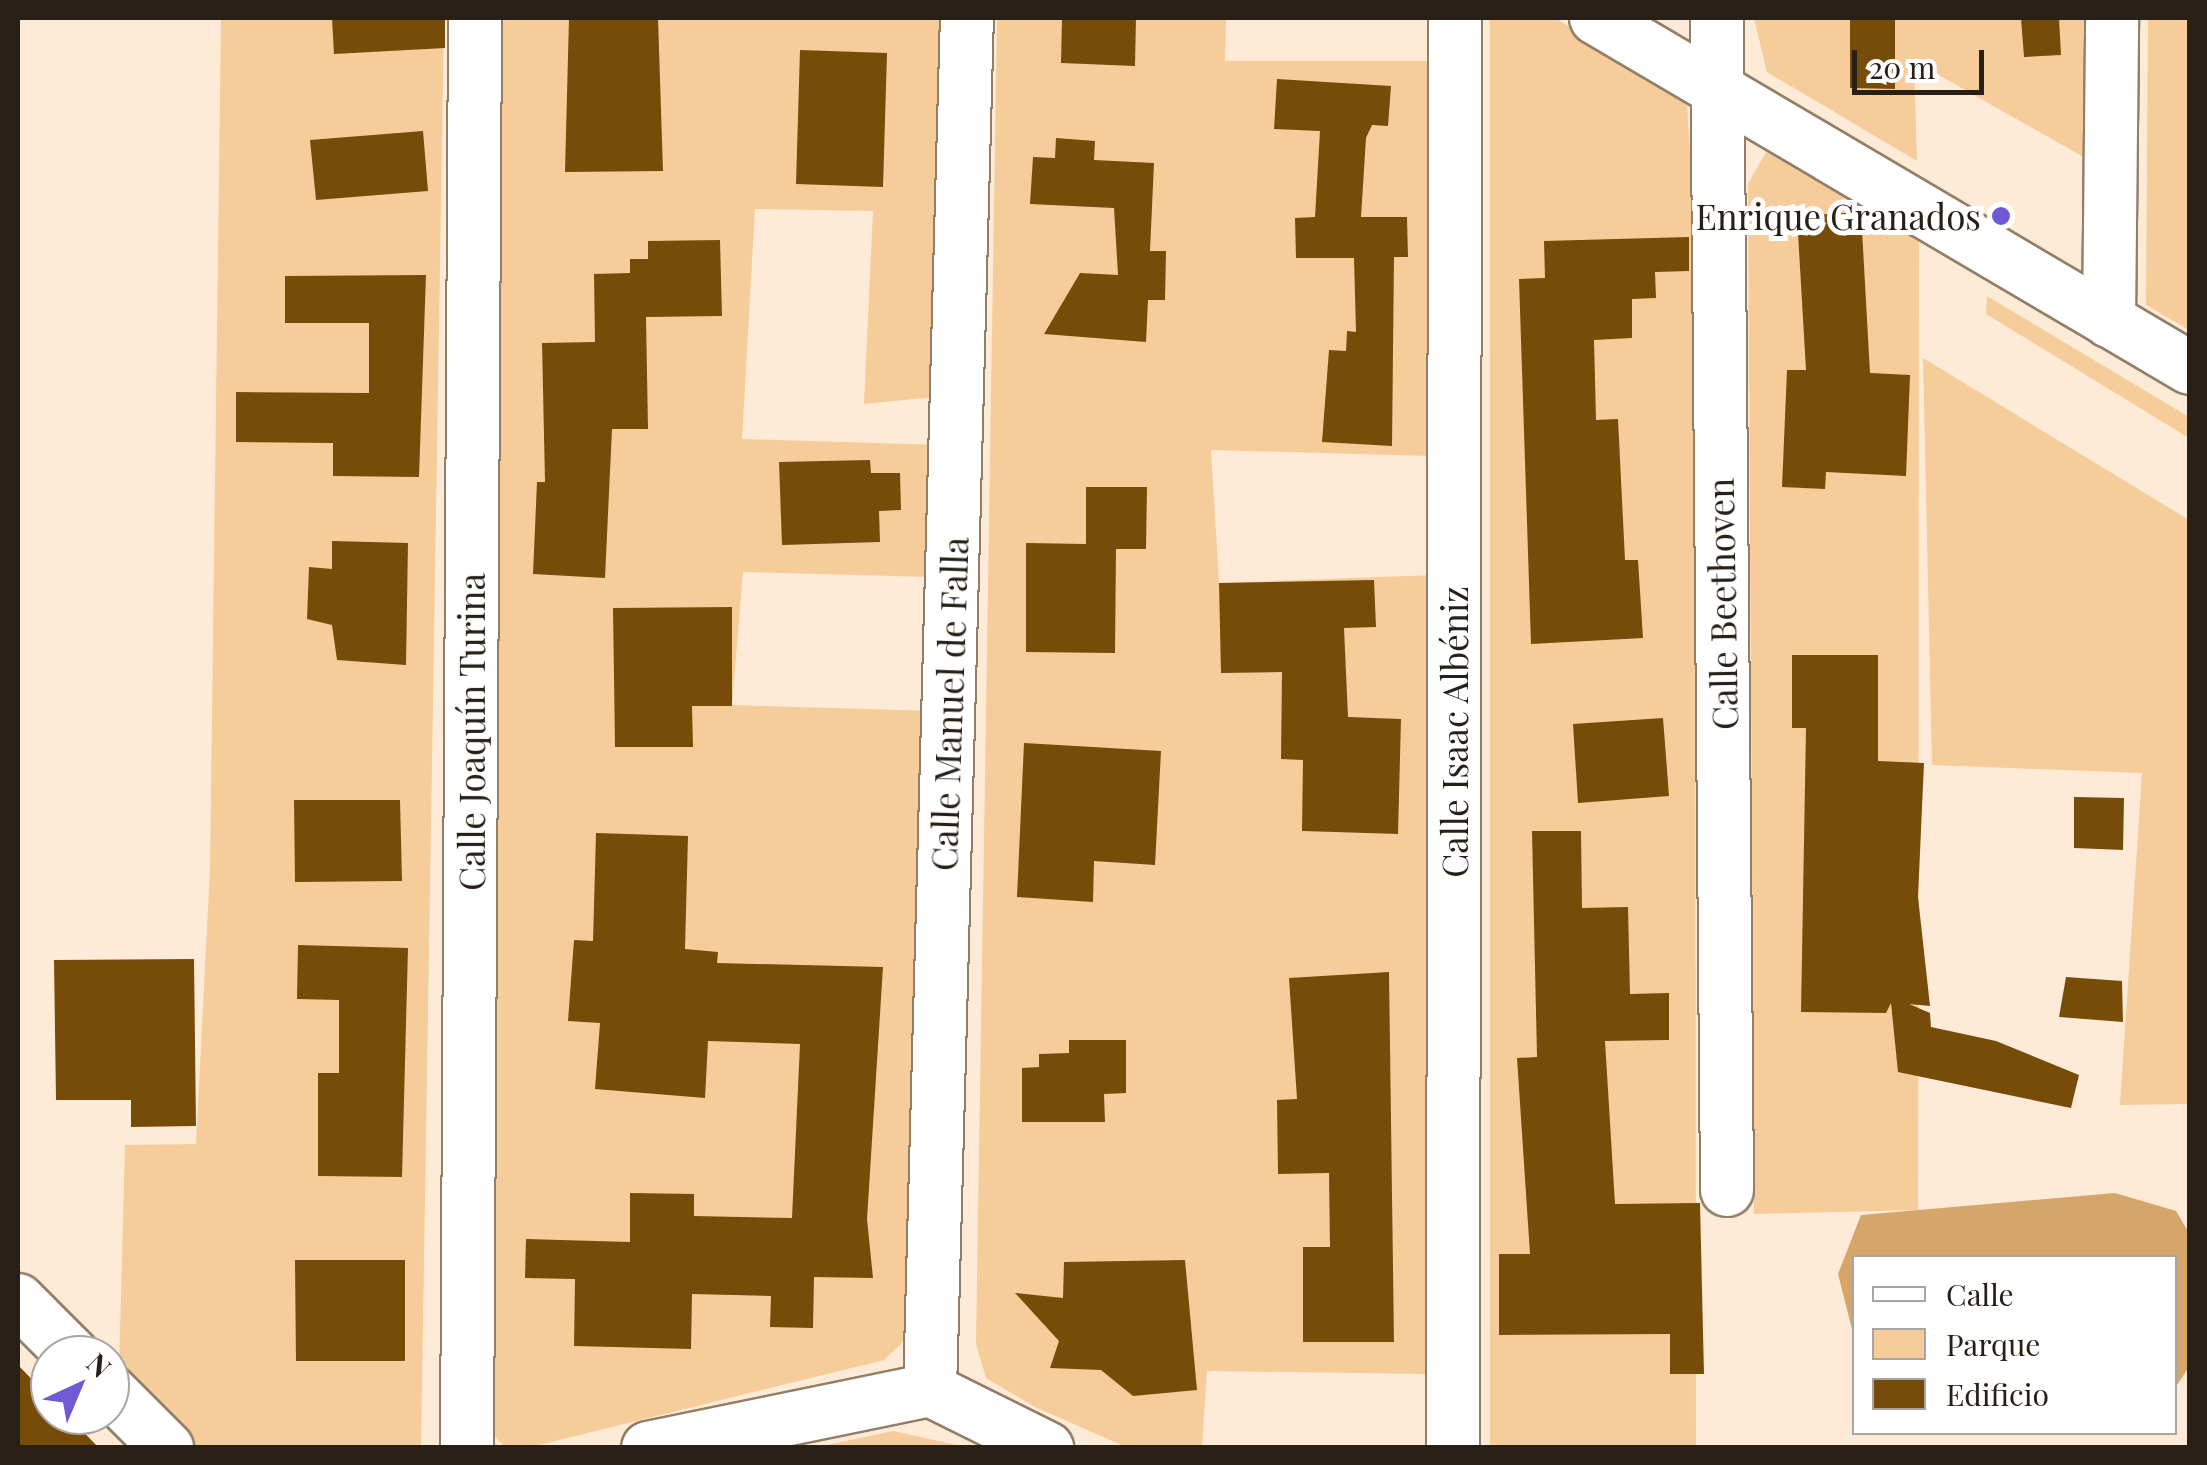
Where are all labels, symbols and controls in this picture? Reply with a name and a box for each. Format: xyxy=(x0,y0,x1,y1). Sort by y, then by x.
scale bar xyxy=(1857,30,1990,92)
text: 20 m xyxy=(1869,47,1935,87)
place label: Enrique Granados xyxy=(1695,195,1981,237)
marker: Enrique Granados xyxy=(1990,205,2012,227)
street label: Calle Beethoven xyxy=(1699,478,1745,730)
street label: Calle Manuel de Falla xyxy=(922,536,976,872)
street label: Calle Joaquín Turina xyxy=(450,573,492,891)
street label: Calle Isaac Albéniz xyxy=(1433,586,1475,878)
legend xyxy=(1852,1255,2177,1435)
text: Calle xyxy=(1946,1274,2014,1314)
text: Parque xyxy=(1946,1324,2041,1364)
north arrow xyxy=(30,1335,130,1435)
text: N xyxy=(80,1344,120,1385)
text: Edificio xyxy=(1946,1374,2049,1414)

